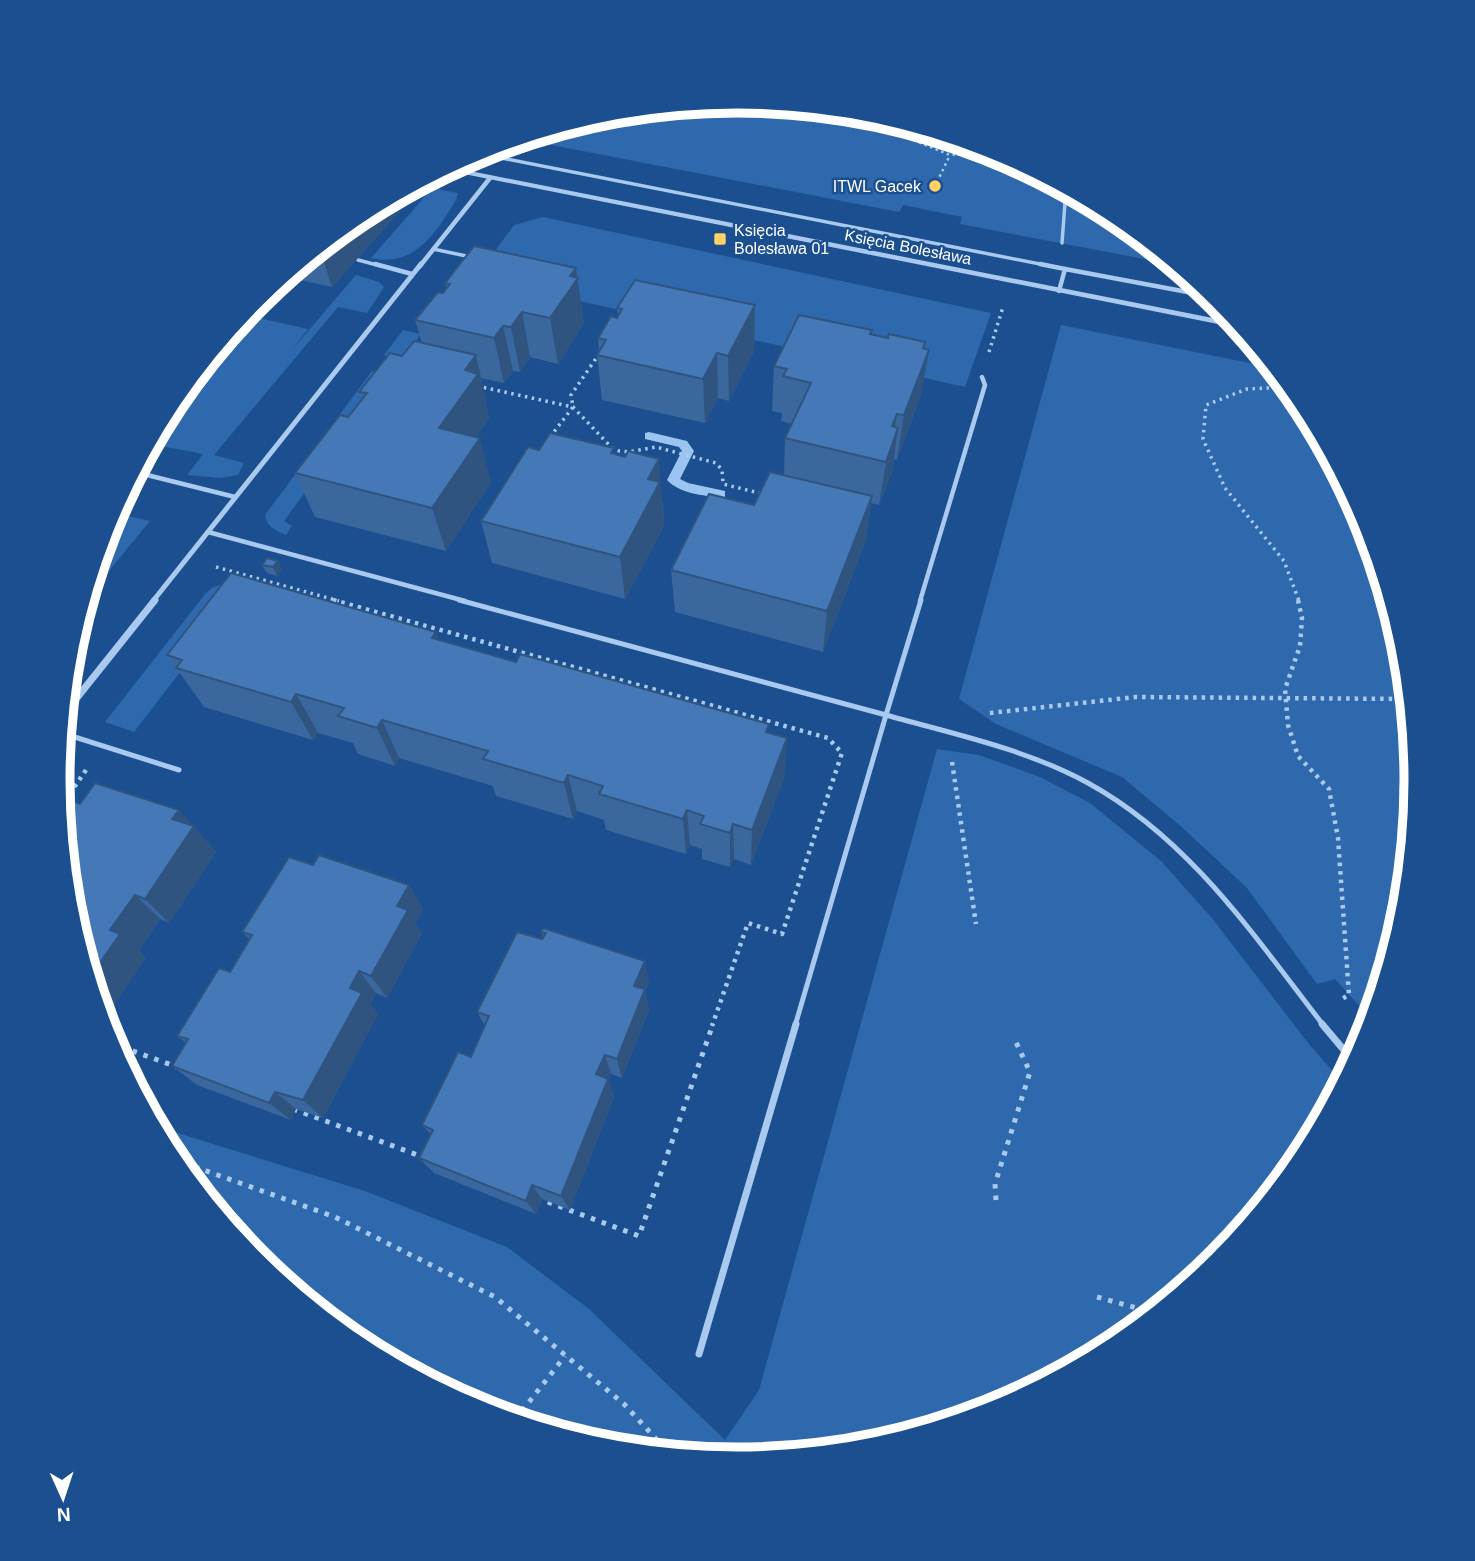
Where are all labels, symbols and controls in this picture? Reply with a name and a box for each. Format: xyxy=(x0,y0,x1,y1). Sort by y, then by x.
place label: ITWL Gacek xyxy=(833,178,922,195)
marker: ITWL Gacek xyxy=(927,178,943,194)
place label: Księcia Bolesława 01 xyxy=(734,222,829,257)
street label: Księcia Bolesława xyxy=(843,226,973,268)
marker: Księcia Bolesława 01 xyxy=(712,231,728,247)
north arrow xyxy=(28,1463,98,1533)
text: N xyxy=(56,1504,71,1525)

